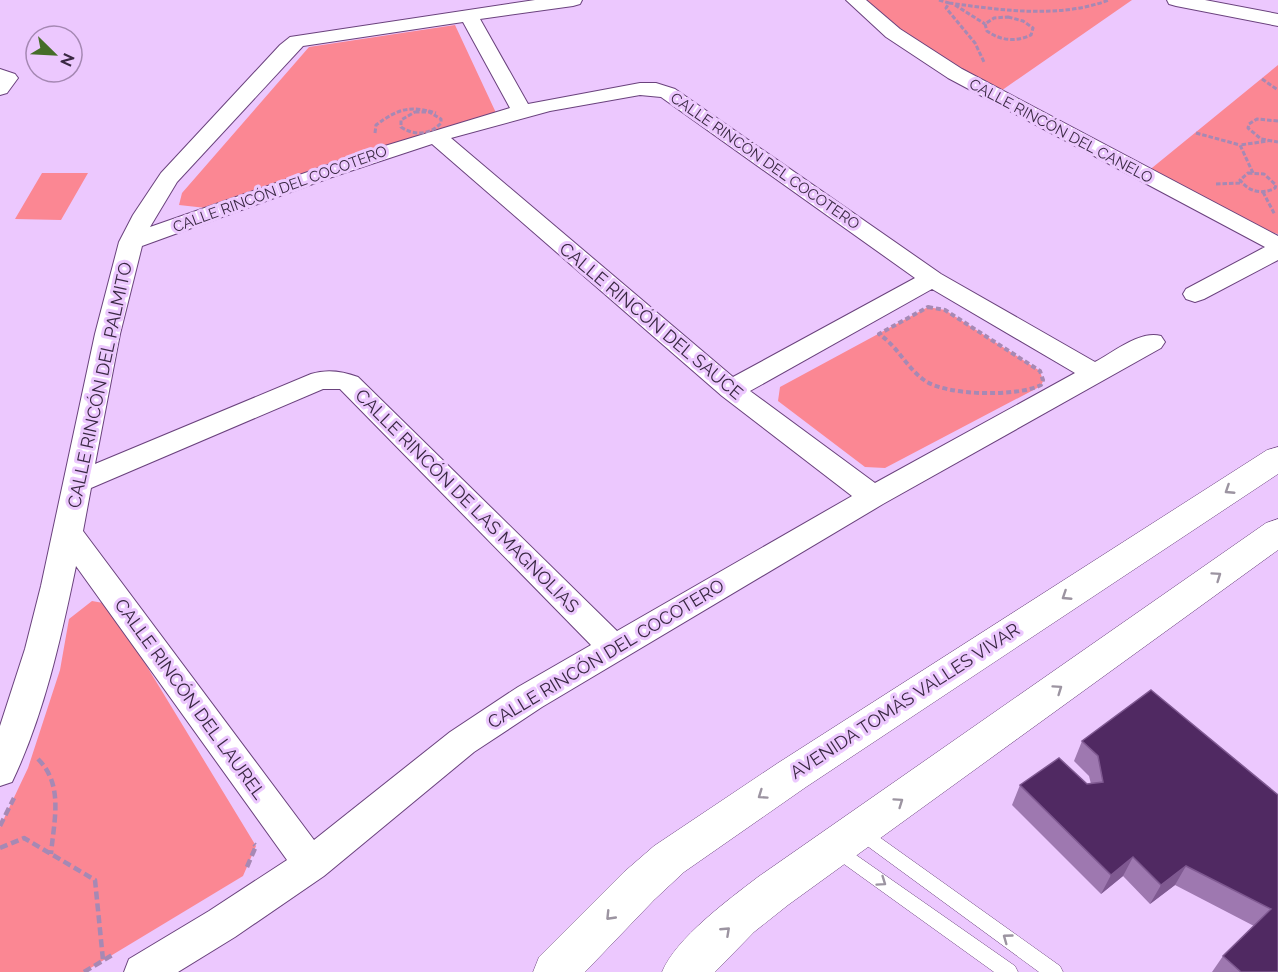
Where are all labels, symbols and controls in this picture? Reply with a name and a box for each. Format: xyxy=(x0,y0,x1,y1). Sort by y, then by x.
north arrow xyxy=(24,24,84,84)
text: N xyxy=(56,50,78,69)
street label: CALLE RINCÓN DEL CANELO xyxy=(966,75,1156,187)
street label: CALLE RINCÓN DEL COCOTERO xyxy=(667,89,863,233)
street label: CALLE RINCÓN DEL COCOTERO xyxy=(170,142,390,236)
street label: CALLE RINCÓN DEL SAUCE xyxy=(555,237,748,404)
street label: CALLE RINCÓN DEL PALMITO xyxy=(62,260,136,510)
street label: CALLE RINCÓN DE LAS MAGNOLIAS xyxy=(351,384,584,617)
one-way arrow xyxy=(1225,482,1235,494)
one-way arrow xyxy=(1210,572,1221,583)
street label: CALLE RINCÓN DEL COCOTERO xyxy=(483,574,728,733)
one-way arrow xyxy=(1061,589,1072,600)
street label: CALLE RINCÓN DEL LAUREL xyxy=(111,594,271,803)
street label: AVENIDA TOMÁS VALLES VIVAR xyxy=(786,617,1024,783)
one-way arrow xyxy=(1051,685,1062,696)
one-way arrow xyxy=(758,788,769,799)
one-way arrow xyxy=(892,798,903,809)
one-way arrow xyxy=(876,875,887,886)
one-way arrow xyxy=(606,909,617,919)
one-way arrow xyxy=(719,927,729,938)
one-way arrow xyxy=(1002,934,1013,945)

